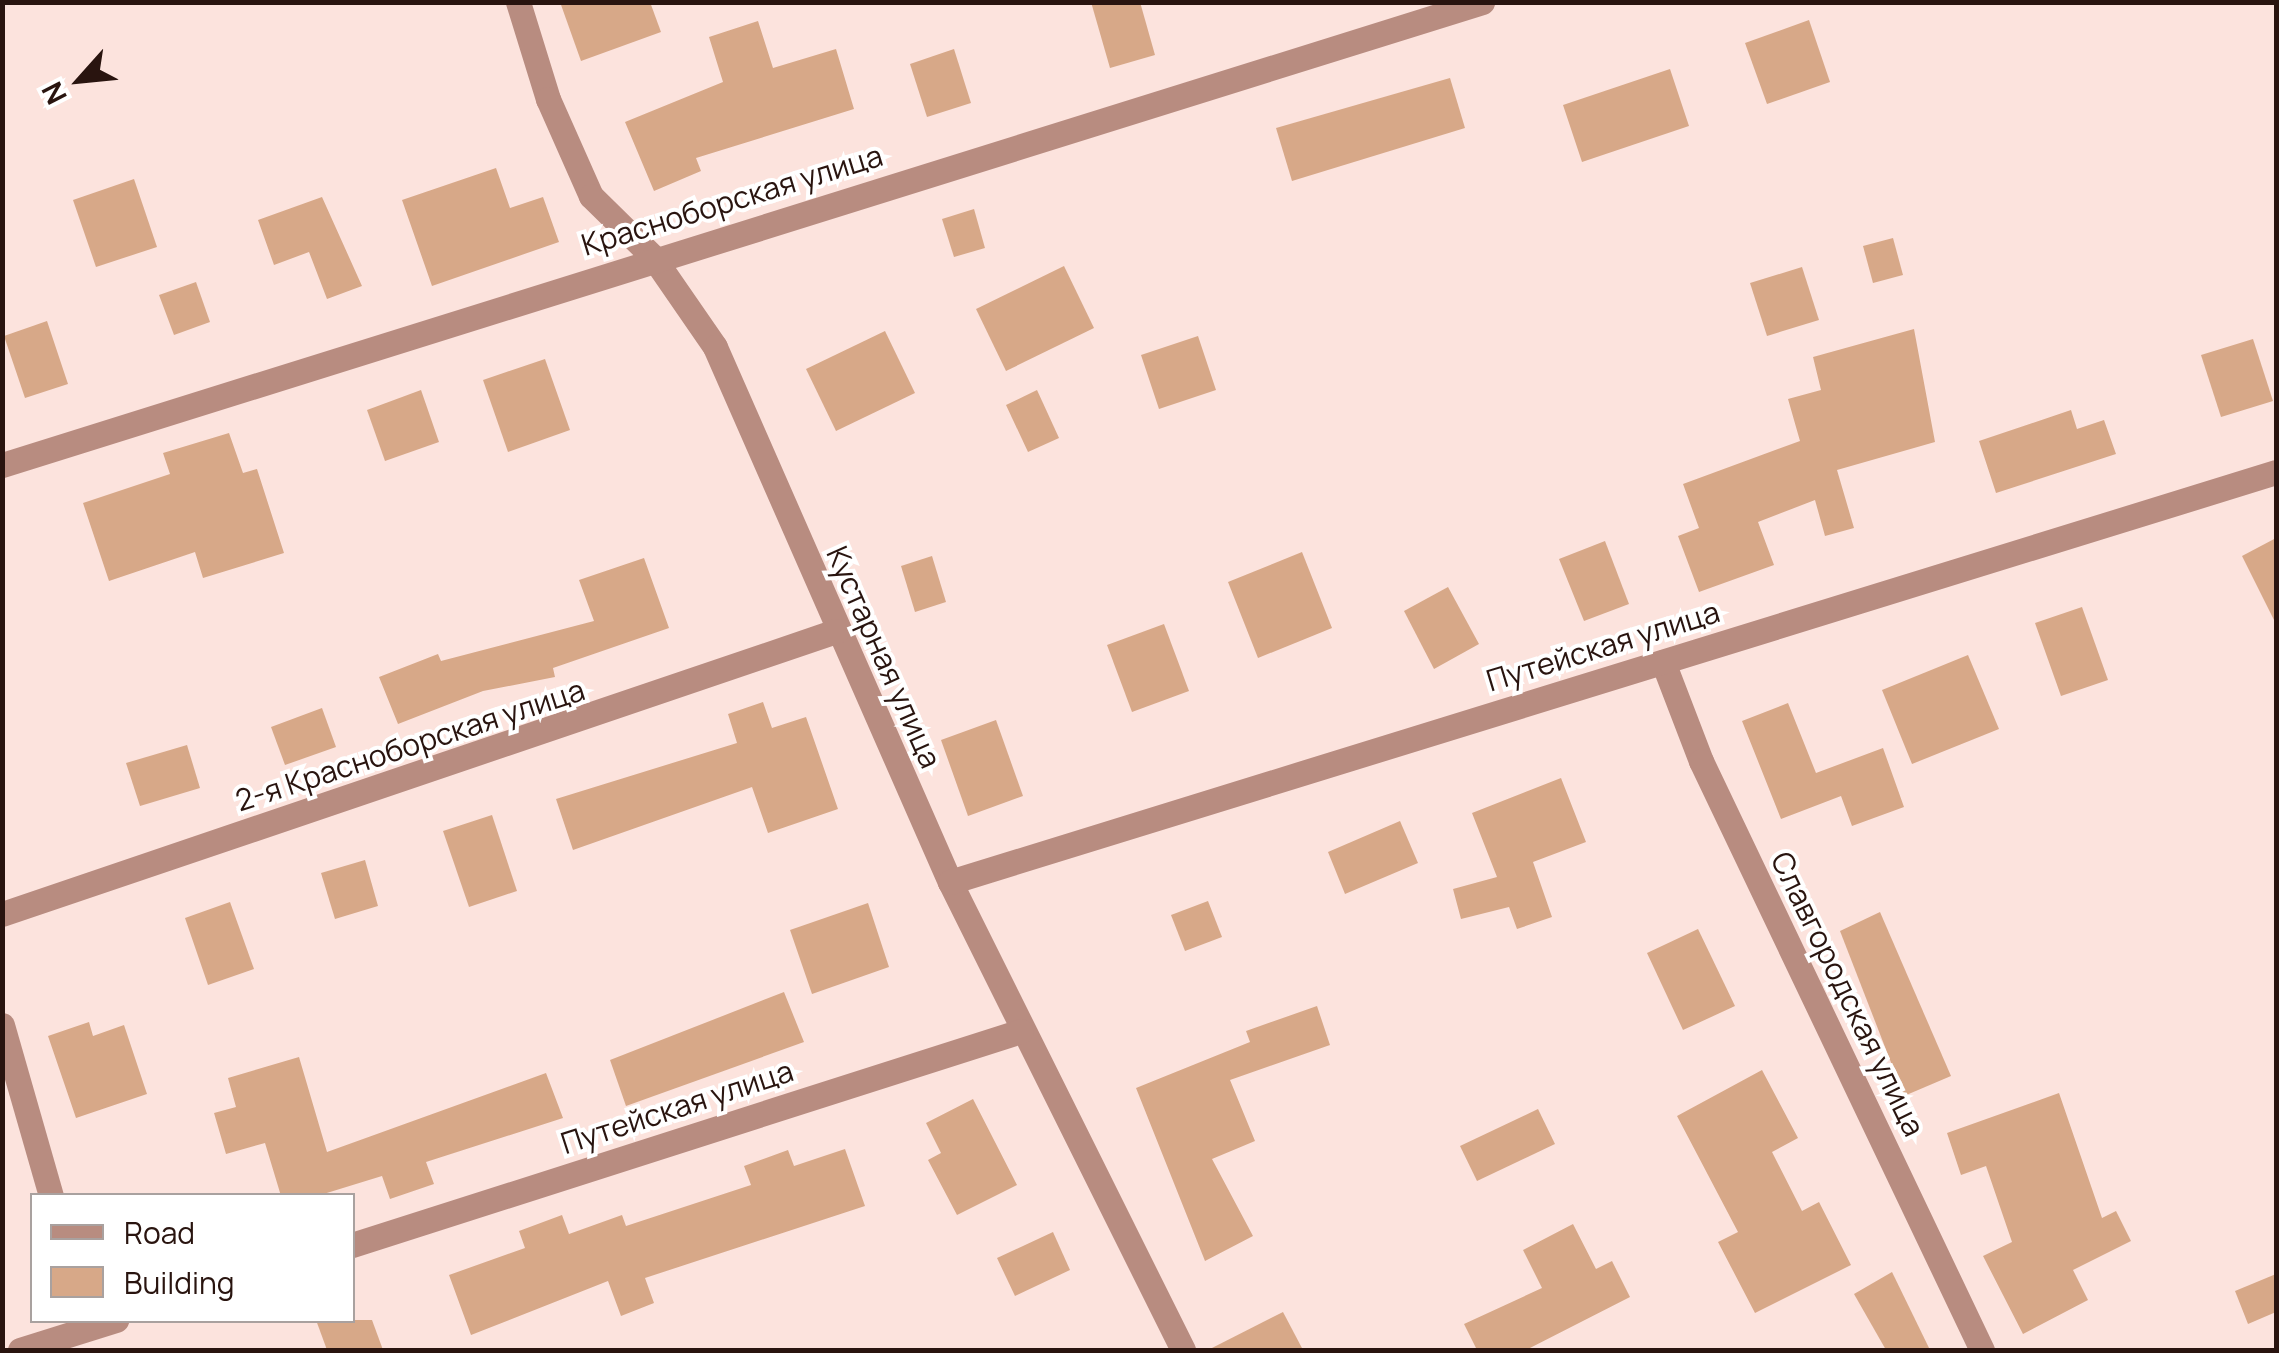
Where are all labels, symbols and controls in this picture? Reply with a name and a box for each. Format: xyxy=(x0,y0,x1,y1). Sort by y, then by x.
north arrow xyxy=(30,30,130,130)
text: N xyxy=(32,76,75,111)
street label: Красноборская улица xyxy=(577,137,887,263)
street label: Кустарная улица xyxy=(819,541,949,773)
street label: Путейская улица xyxy=(1482,593,1724,699)
street label: 2-я Красноборская улица xyxy=(231,671,589,819)
street label: Славгородская улица xyxy=(1763,846,1933,1142)
street label: Путейская улица xyxy=(556,1053,798,1161)
legend xyxy=(30,1193,355,1323)
text: Road xyxy=(124,1212,195,1253)
text: Building xyxy=(124,1262,235,1303)

